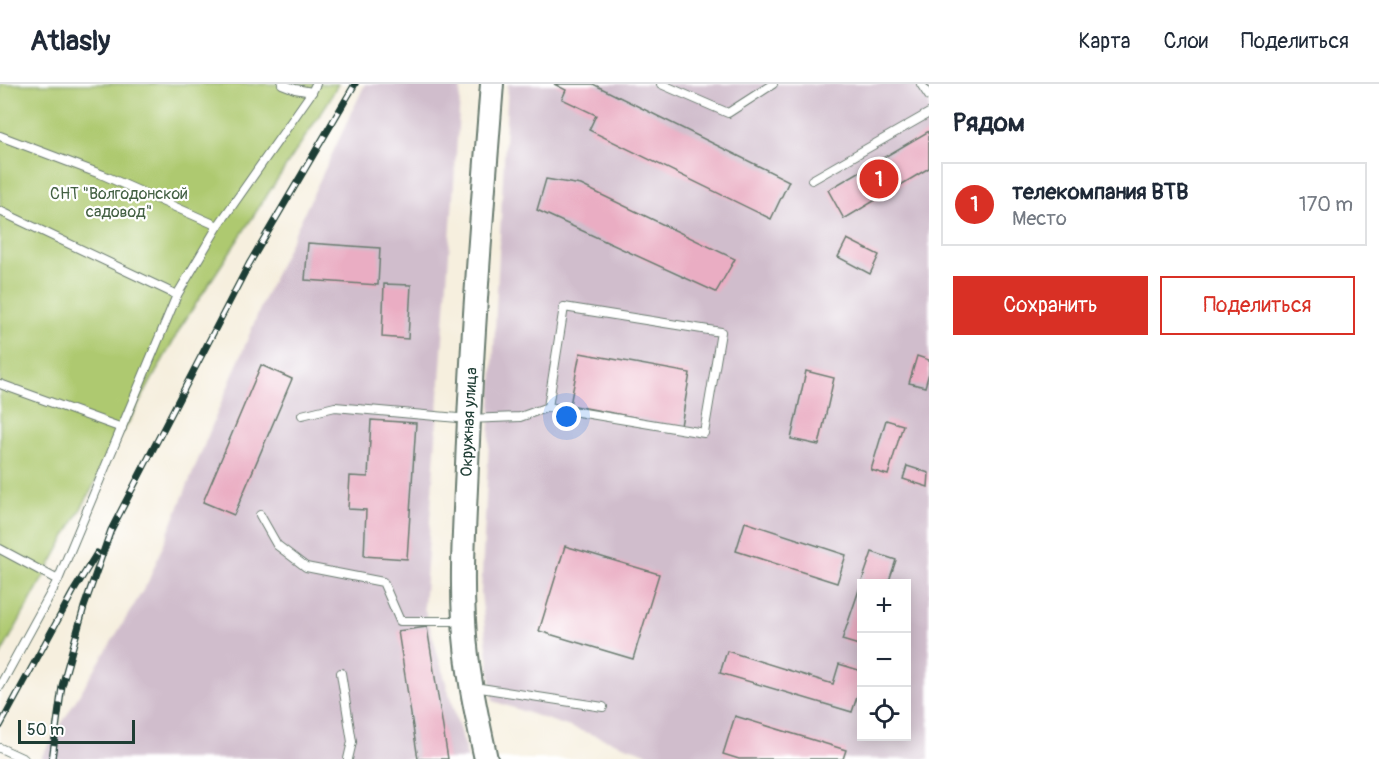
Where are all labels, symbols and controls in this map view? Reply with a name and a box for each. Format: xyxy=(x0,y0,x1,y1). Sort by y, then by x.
text: Atlasly xyxy=(30,24,110,59)
text: Карта xyxy=(1078,28,1130,55)
text: Слои xyxy=(1163,28,1208,55)
text: Поделиться xyxy=(1241,28,1349,55)
text: Рядом xyxy=(953,107,1025,139)
pin: 1 xyxy=(860,156,898,202)
text: телекомпания ВТВ xyxy=(1012,178,1188,206)
park label: СНТ "Волгодонской садовод" xyxy=(50,184,188,222)
text: 1 xyxy=(971,192,978,217)
text: 170 m xyxy=(1299,192,1353,217)
text: Место xyxy=(1012,206,1067,231)
button: Сохранить xyxy=(953,276,1148,335)
button: Поделиться xyxy=(1160,276,1355,335)
street label: Окружная улица xyxy=(457,367,482,477)
your location xyxy=(552,402,581,431)
map controls xyxy=(857,579,911,741)
button: + xyxy=(857,579,911,633)
button: − xyxy=(857,633,911,687)
button: locate xyxy=(857,687,911,741)
scale bar xyxy=(18,717,135,744)
text: 50 m xyxy=(27,720,64,740)

